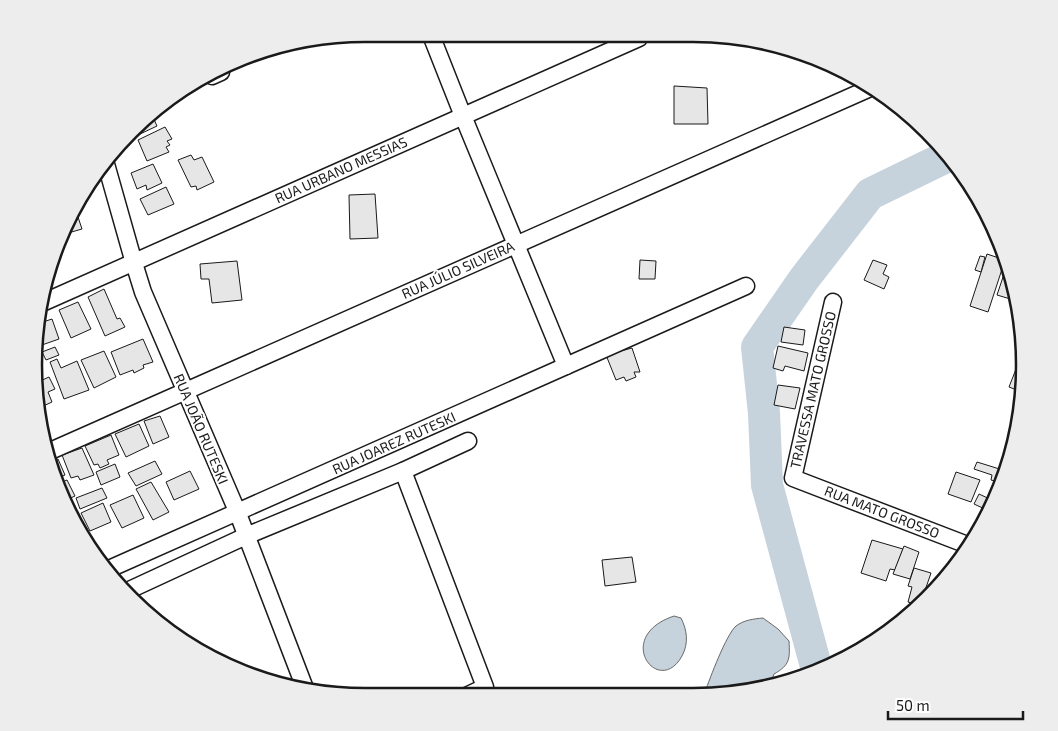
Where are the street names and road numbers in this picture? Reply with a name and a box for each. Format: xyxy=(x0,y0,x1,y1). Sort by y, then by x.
street label: RUA URBANO MESSIAS xyxy=(272,133,410,206)
street label: RUA JÚLIO SILVEIRA xyxy=(399,237,517,302)
street label: TRAVESSA MATO GROSSO xyxy=(786,310,839,470)
street label: RUA JOÃO RUTESKI xyxy=(171,371,232,486)
street label: RUA JOAREZ RUTESKI xyxy=(330,408,458,477)
street label: RUA MATO GROSSO xyxy=(822,482,942,541)

